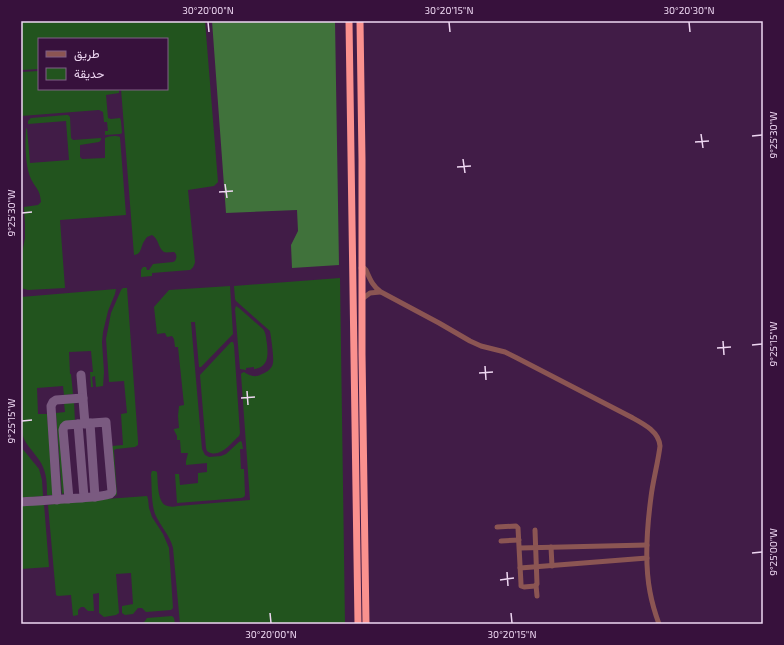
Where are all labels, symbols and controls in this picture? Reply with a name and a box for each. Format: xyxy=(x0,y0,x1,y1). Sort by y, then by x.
text: 30°20'00"N xyxy=(182,4,234,16)
text: 30°20'15"N xyxy=(425,4,473,16)
text: 30°20'30"N xyxy=(663,4,715,16)
legend xyxy=(38,38,168,90)
text: طريق xyxy=(74,46,100,62)
text: حديقة xyxy=(74,66,104,81)
text: 9°25'30"W xyxy=(767,111,779,159)
text: 9°25'30"W xyxy=(5,189,17,237)
text: 9°25'15"W xyxy=(767,321,779,366)
text: 9°25'15"W xyxy=(5,398,17,443)
text: 9°25'00"W xyxy=(767,528,779,576)
text: 30°20'00"N xyxy=(245,628,297,640)
text: 30°20'15"N xyxy=(488,628,536,640)

